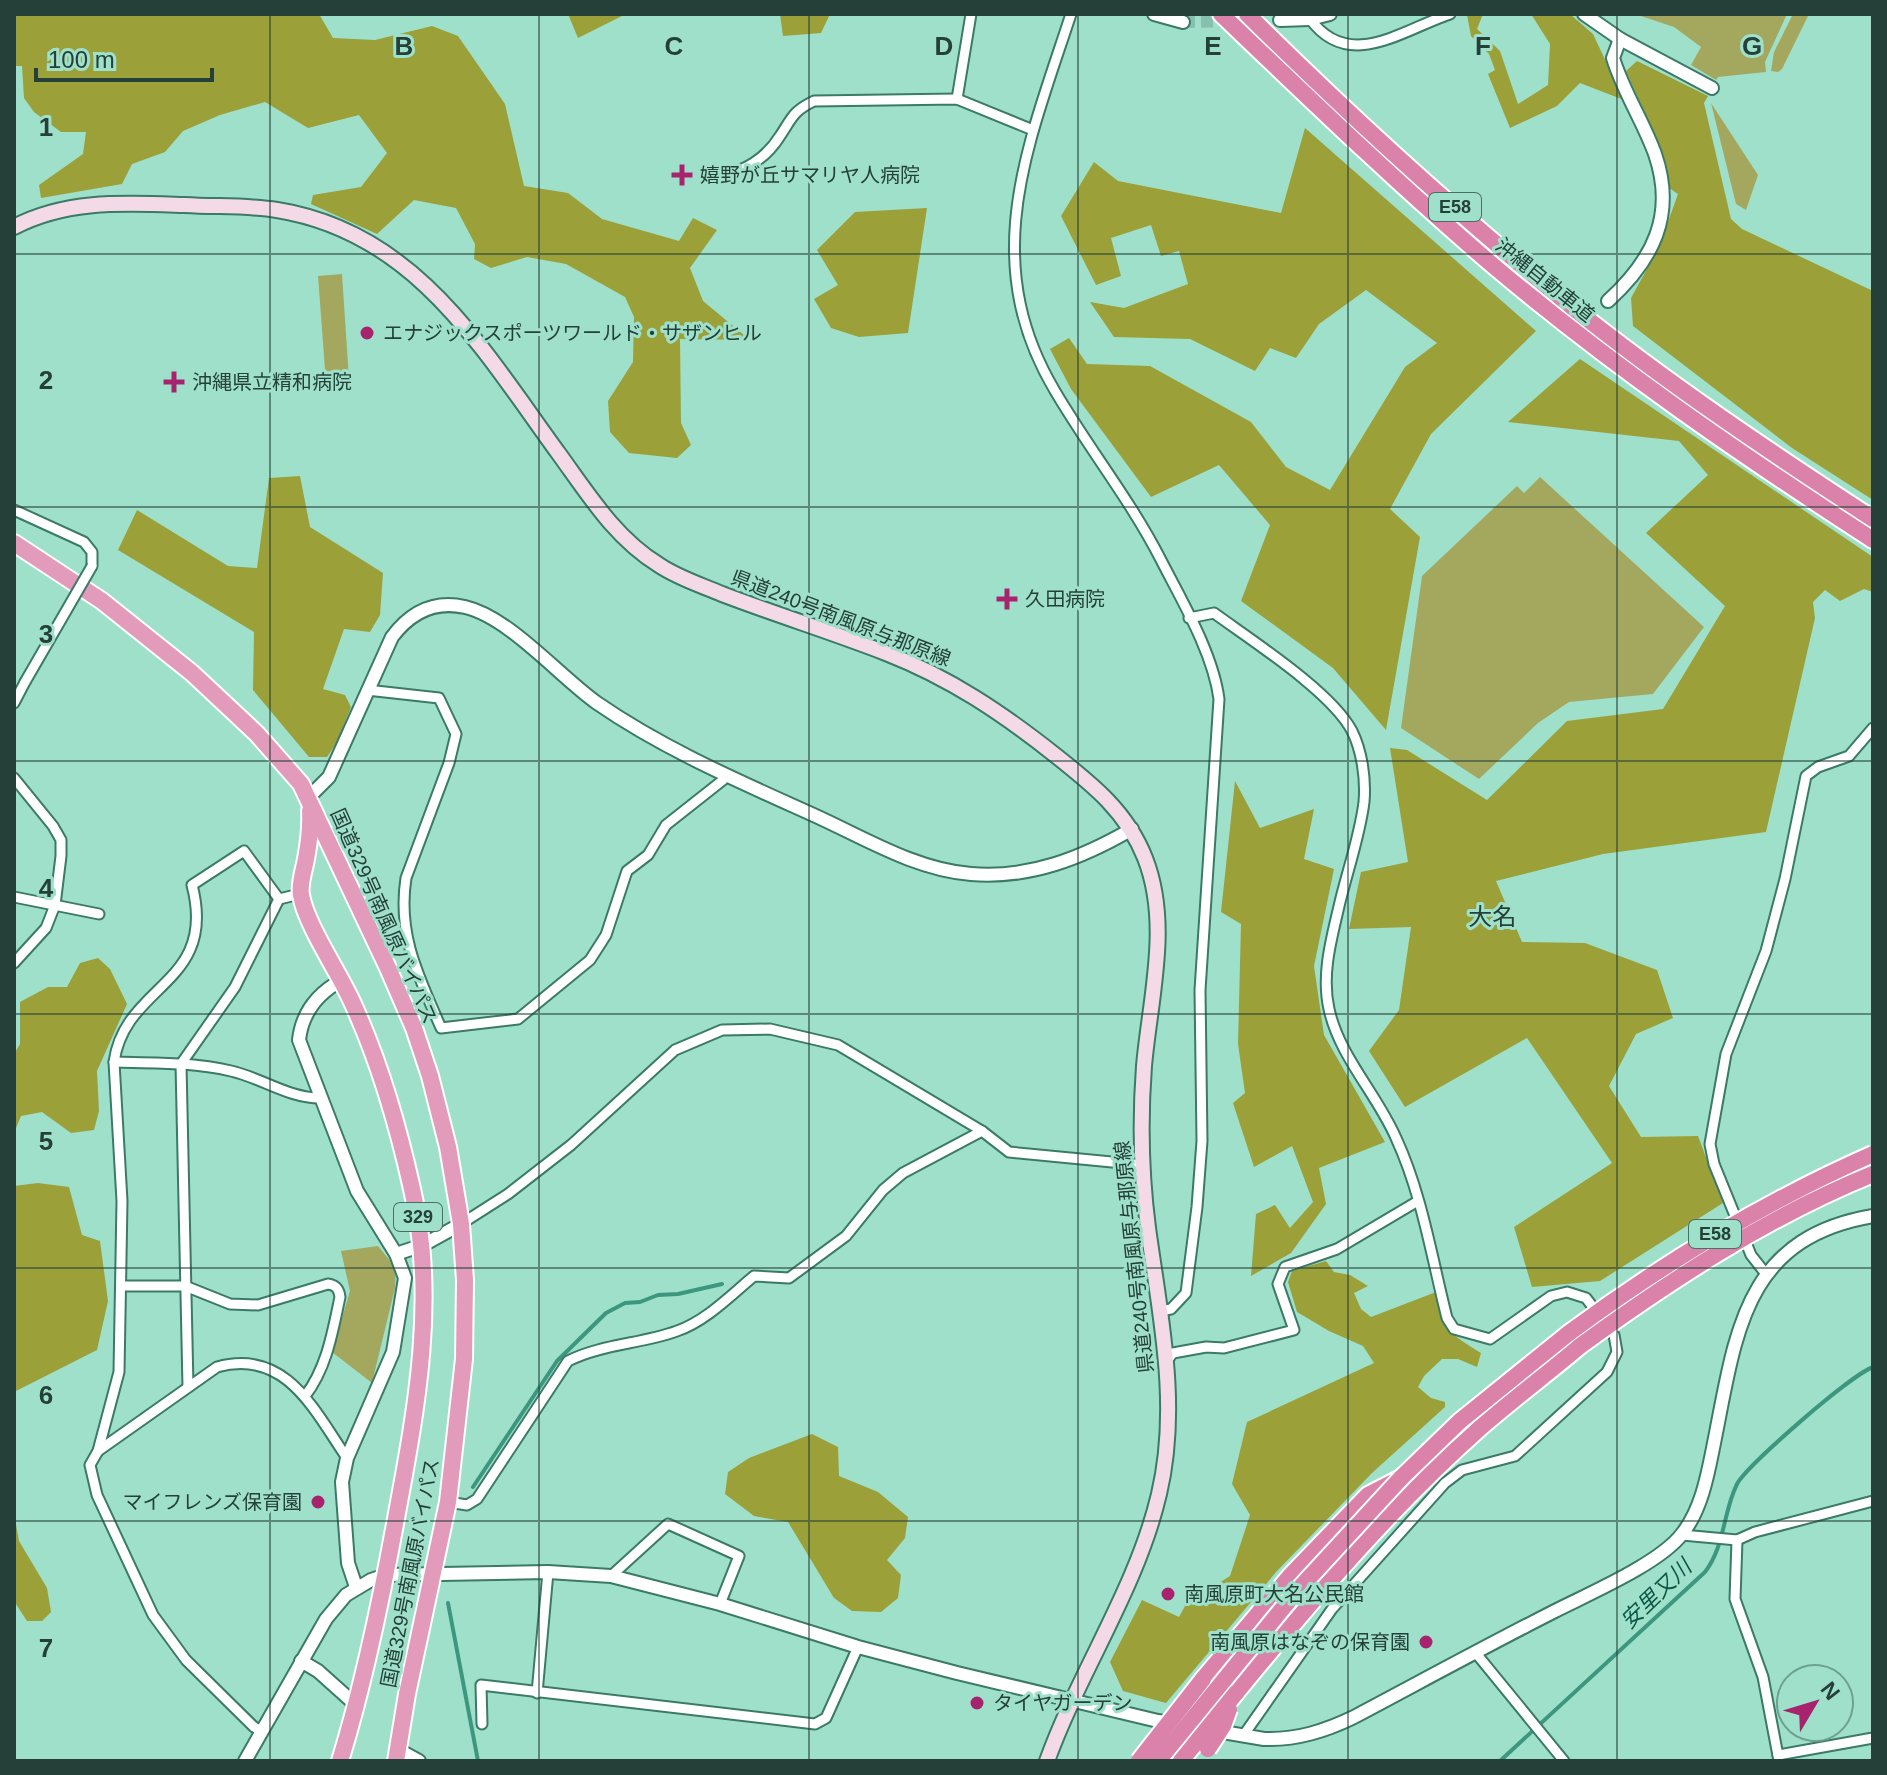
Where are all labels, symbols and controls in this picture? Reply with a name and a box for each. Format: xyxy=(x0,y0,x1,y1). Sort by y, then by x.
text: B xyxy=(395,31,413,61)
text: C xyxy=(665,31,684,61)
text: D xyxy=(935,31,953,61)
text: E xyxy=(1204,31,1222,61)
text: F xyxy=(1475,31,1491,61)
text: G xyxy=(1742,31,1762,61)
scale bar xyxy=(36,32,212,82)
text: 100 m xyxy=(48,46,115,73)
text: 1 xyxy=(39,112,53,142)
marker: 嬉野が丘サマリヤ人病院 xyxy=(671,164,693,186)
place label: 嬉野が丘サマリヤ人病院 xyxy=(700,164,920,186)
road number: E58 xyxy=(1429,193,1481,221)
street label: 沖縄自動車道 xyxy=(1491,234,1599,326)
place label: エナジックスポーツワールド・サザンヒル xyxy=(383,322,762,344)
marker: エナジックスポーツワールド・サザンヒル xyxy=(358,324,376,342)
text: 2 xyxy=(39,365,53,395)
marker: 沖縄県立精和病院 xyxy=(163,371,185,393)
place label: 沖縄県立精和病院 xyxy=(192,371,352,393)
street label: 県道240号南風原与那原線 xyxy=(728,566,954,670)
marker: 久田病院 xyxy=(996,588,1018,610)
place label: 久田病院 xyxy=(1025,588,1105,610)
text: 3 xyxy=(39,619,53,649)
street label: 国道329号南風原バイパス xyxy=(327,805,441,1027)
text: 4 xyxy=(39,873,54,903)
district label: 大名 xyxy=(1468,903,1516,930)
text: 5 xyxy=(39,1126,53,1156)
street label: 県道240号南風原与那原線 xyxy=(1111,1140,1157,1374)
road number: 329 xyxy=(394,1203,442,1231)
road number: E58 xyxy=(1689,1220,1741,1248)
text: 6 xyxy=(39,1380,53,1410)
street label: 国道329号南風原バイパス xyxy=(377,1457,443,1689)
place label: マイフレンズ保育園 xyxy=(122,1491,302,1513)
marker: マイフレンズ保育園 xyxy=(309,1493,327,1511)
water label: 安里又川 xyxy=(1616,1553,1698,1634)
place label: 南風原町大名公民館 xyxy=(1184,1583,1364,1605)
marker: 南風原町大名公民館 xyxy=(1159,1585,1177,1603)
place label: 南風原はなぞの保育園 xyxy=(1210,1631,1410,1653)
text: 7 xyxy=(39,1633,53,1663)
marker: 南風原はなぞの保育園 xyxy=(1417,1633,1435,1651)
north arrow xyxy=(1775,1663,1855,1743)
text: N xyxy=(1816,1677,1845,1705)
place label: タイヤガーデン xyxy=(993,1692,1132,1714)
marker: タイヤガーデン xyxy=(968,1694,986,1712)

